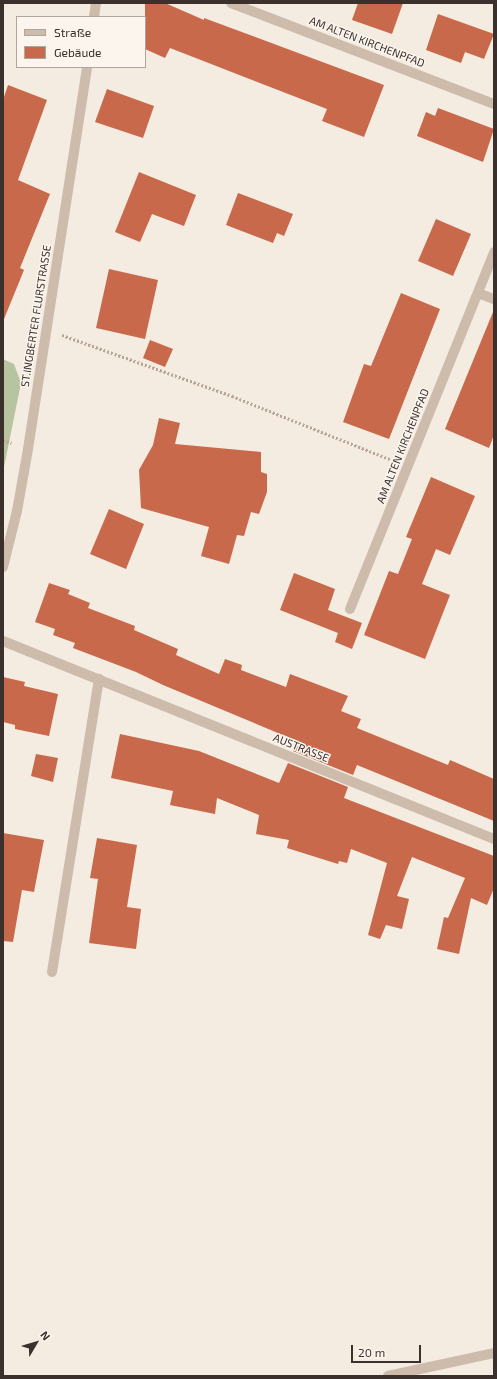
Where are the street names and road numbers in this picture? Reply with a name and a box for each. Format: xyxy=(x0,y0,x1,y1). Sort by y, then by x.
street label: AM ALTEN KIRCHENPFAD xyxy=(307,14,427,70)
street label: ST.INGBERTER FLURSTRASSE xyxy=(18,244,54,388)
street label: AM ALTEN KIRCHENPFAD xyxy=(374,387,432,505)
street label: AUSTRASSE xyxy=(271,731,331,765)

